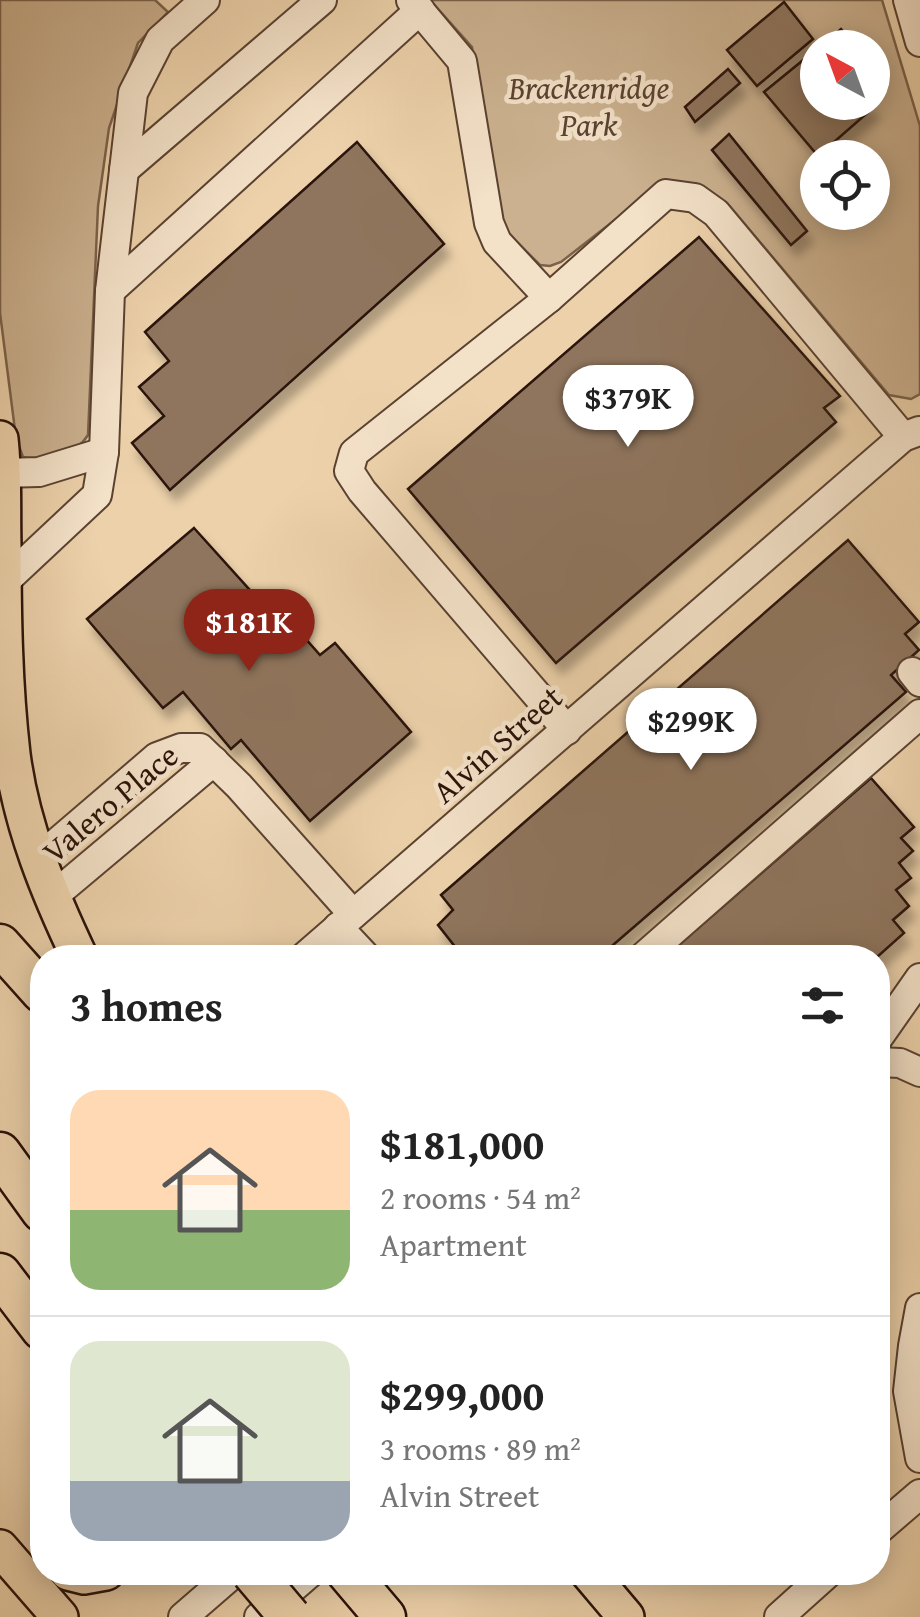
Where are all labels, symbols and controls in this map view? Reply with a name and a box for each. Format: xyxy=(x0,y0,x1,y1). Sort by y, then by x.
north arrow xyxy=(800,30,890,120)
map controls xyxy=(800,30,890,230)
park label: Brackenridge Park xyxy=(508,64,669,148)
button: locate xyxy=(800,140,890,230)
pin: $379K xyxy=(558,365,698,450)
text: $379K xyxy=(585,374,671,421)
pin: $181K xyxy=(179,589,319,674)
text: $181K xyxy=(206,598,292,645)
street label: Alvin Street xyxy=(421,674,573,814)
pin: $299K xyxy=(621,688,761,773)
text: $299K xyxy=(648,697,734,744)
street label: Valero Place xyxy=(32,732,188,874)
text: 3 homes xyxy=(70,975,223,1036)
icon: filters xyxy=(795,978,850,1033)
text: $181,000 xyxy=(380,1113,544,1174)
icon: home xyxy=(150,1130,270,1250)
text: 2 rooms · 54 m² xyxy=(380,1174,581,1221)
text: Apartment xyxy=(380,1221,527,1268)
text: $299,000 xyxy=(380,1364,544,1425)
icon: home xyxy=(150,1381,270,1501)
text: 3 rooms · 89 m² xyxy=(380,1425,581,1472)
text: Alvin Street xyxy=(380,1472,539,1519)

